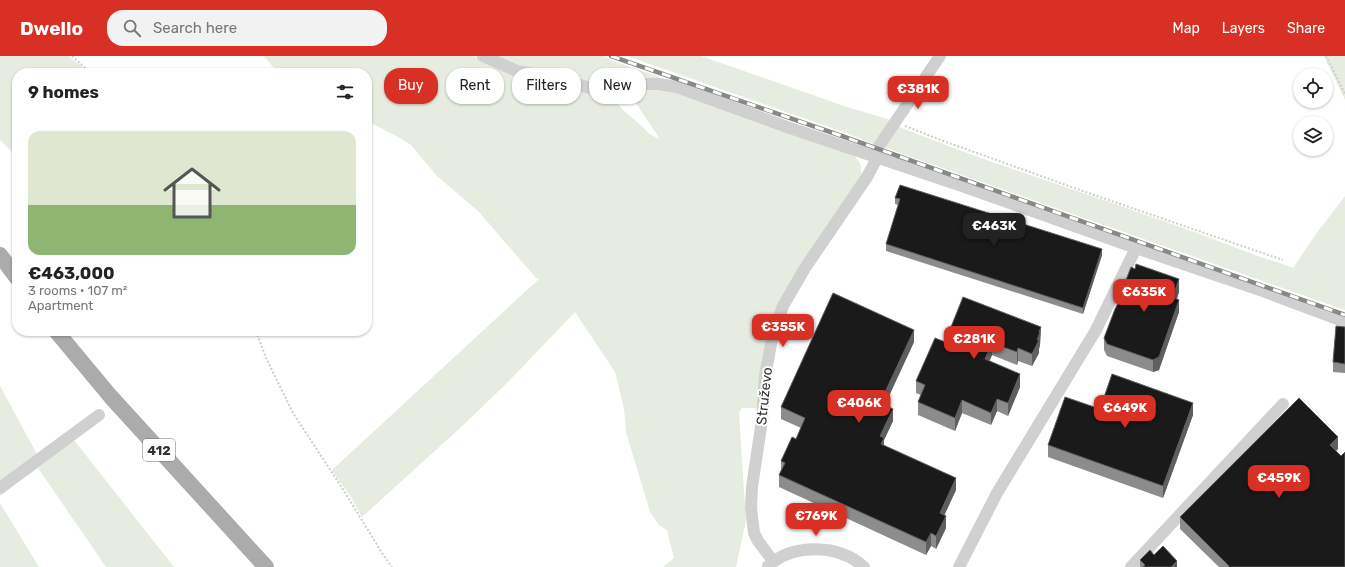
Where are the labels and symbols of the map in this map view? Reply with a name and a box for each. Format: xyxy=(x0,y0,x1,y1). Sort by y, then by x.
pin: €381K xyxy=(890,76,946,110)
pin: €463K xyxy=(966,213,1022,247)
pin: €635K xyxy=(1116,279,1172,313)
pin: €355K xyxy=(755,314,811,348)
pin: €281K xyxy=(946,326,1002,360)
street label: Struževo xyxy=(753,366,776,426)
pin: €406K xyxy=(831,390,887,424)
pin: €649K xyxy=(1097,395,1153,429)
road number: 412 xyxy=(143,439,175,461)
pin: €459K xyxy=(1251,465,1307,499)
pin: €769K xyxy=(788,503,844,537)

